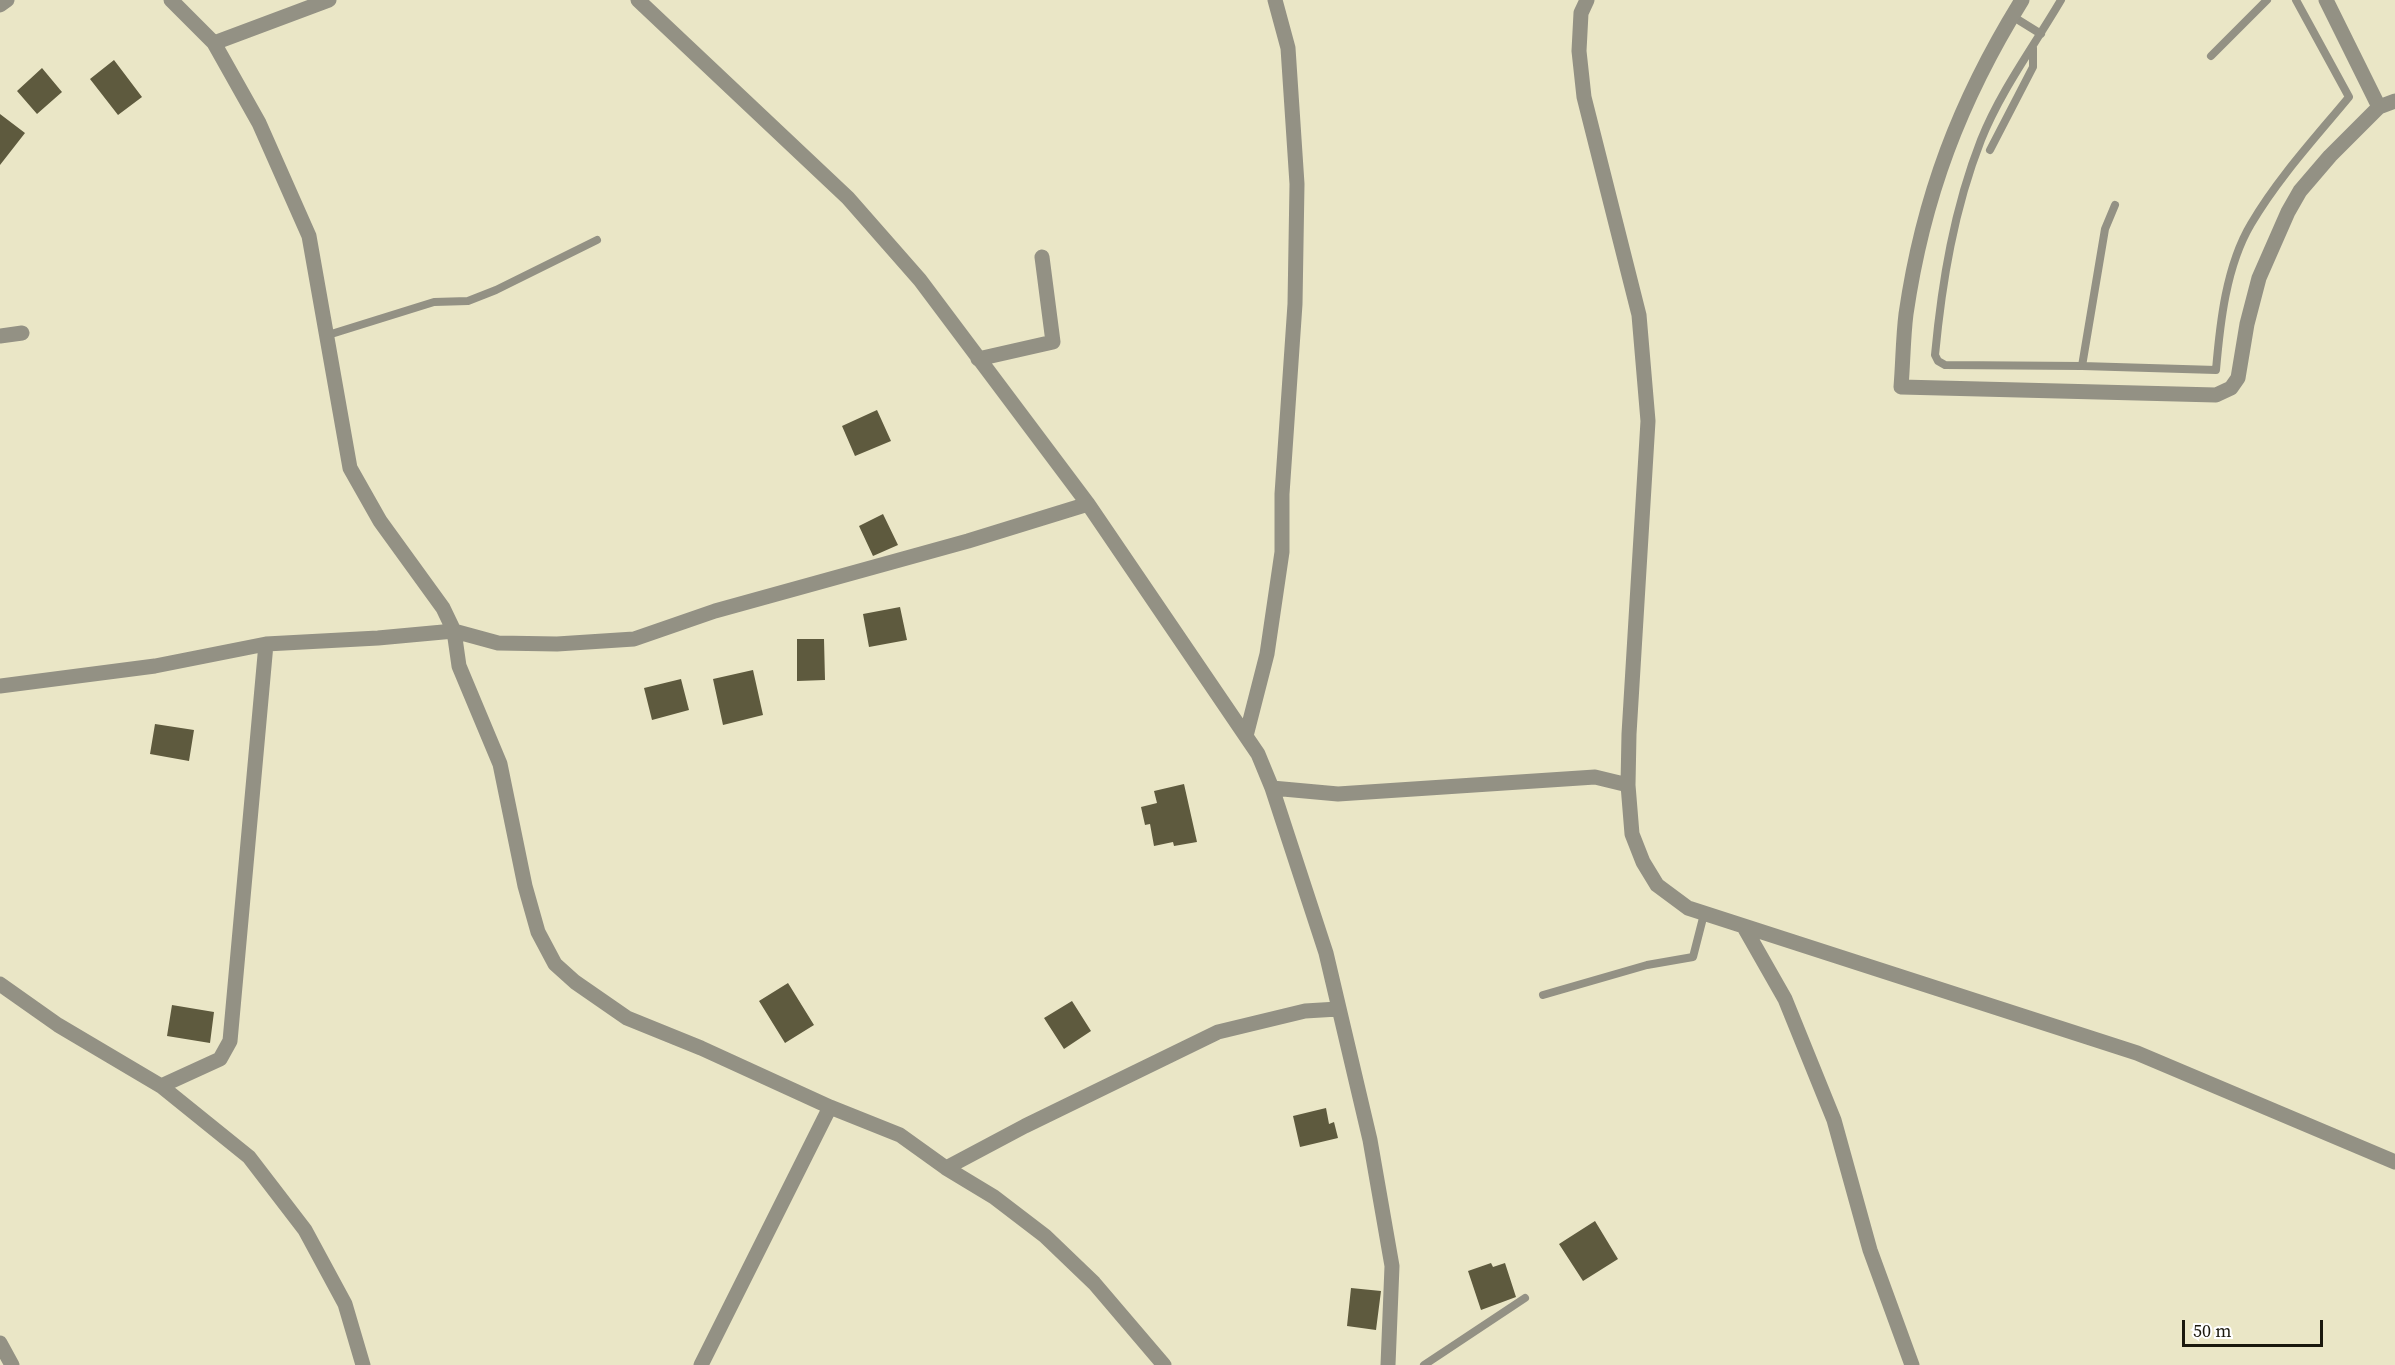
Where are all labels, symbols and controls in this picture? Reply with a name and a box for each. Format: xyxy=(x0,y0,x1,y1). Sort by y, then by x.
scale bar xyxy=(2185,1308,2326,1346)
text: 50 m xyxy=(2193,1318,2231,1343)

